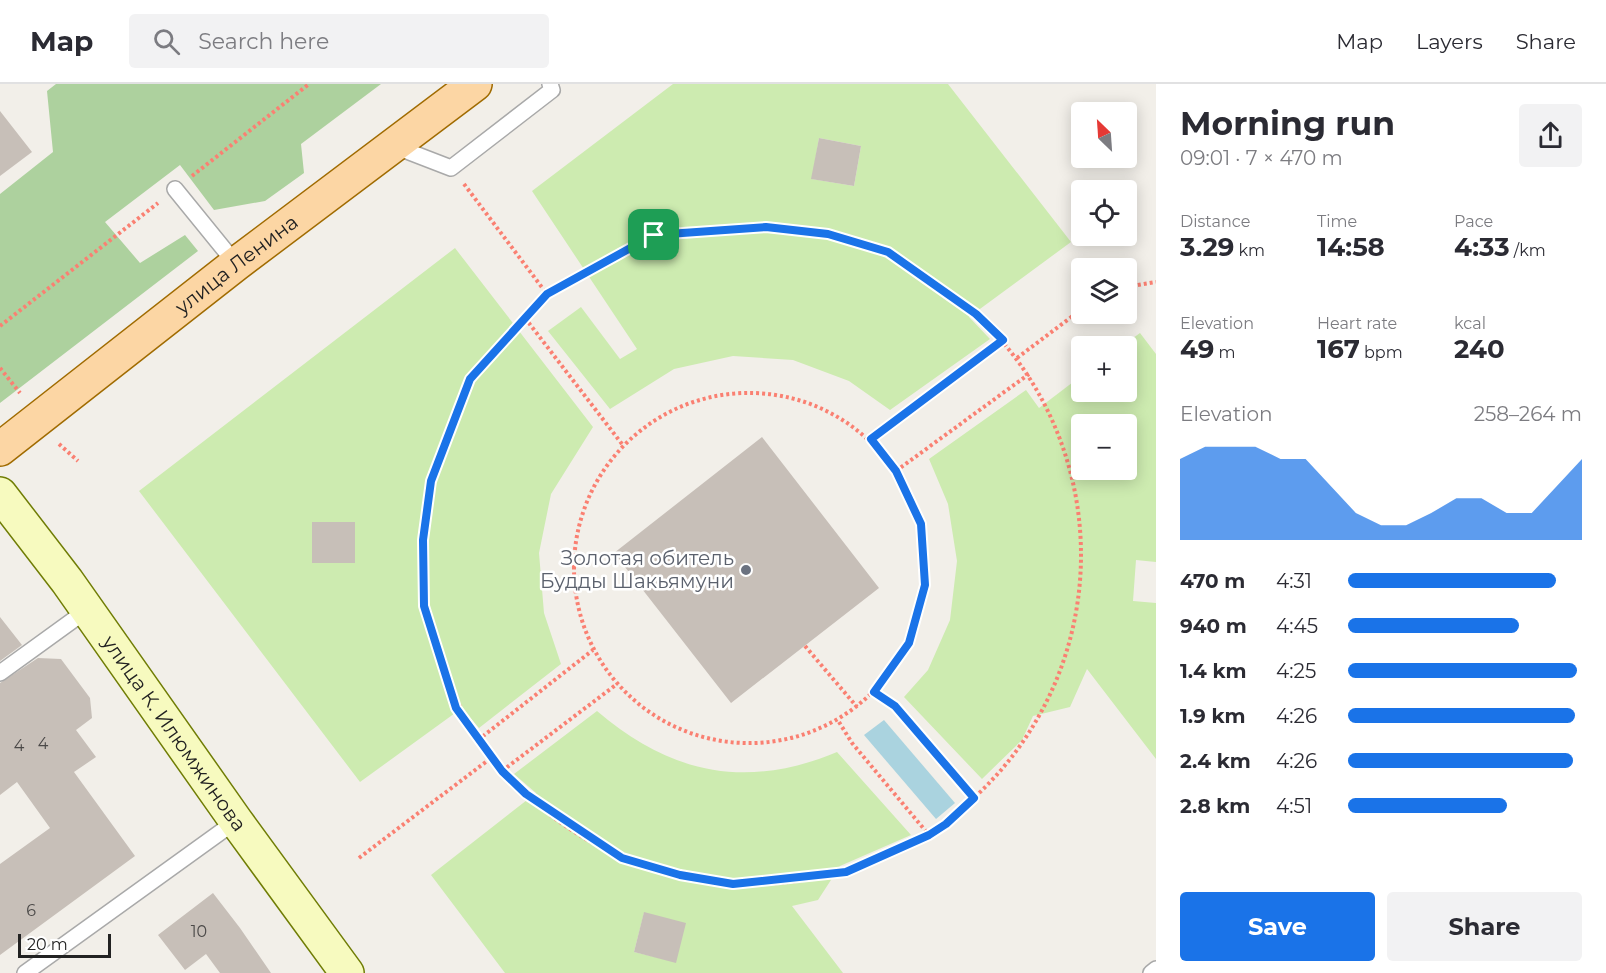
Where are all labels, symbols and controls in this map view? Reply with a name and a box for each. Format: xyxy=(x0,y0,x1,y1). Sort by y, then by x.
search box xyxy=(129,14,549,68)
text: Map xyxy=(30,24,93,58)
icon: search xyxy=(150,25,183,58)
text: Search here xyxy=(198,28,329,55)
text: Map xyxy=(1336,29,1383,54)
text: Layers xyxy=(1416,29,1483,54)
text: Share xyxy=(1516,29,1576,54)
north arrow xyxy=(1071,102,1137,168)
map controls xyxy=(1071,102,1137,480)
text: Morning run xyxy=(1180,103,1395,143)
button: share xyxy=(1519,104,1582,167)
text: 09:01 · 7 × 470 m xyxy=(1180,146,1343,170)
button: locate xyxy=(1071,180,1137,246)
pin xyxy=(628,209,679,260)
street label: улица Ленина xyxy=(170,210,303,320)
text: Distance xyxy=(1180,212,1250,231)
text: Time xyxy=(1317,212,1357,231)
text: Pace xyxy=(1454,212,1493,231)
icon: arrive xyxy=(637,218,670,251)
text: 3.29 xyxy=(1180,231,1234,263)
text: 14:58 xyxy=(1317,231,1385,263)
text: 4:33 xyxy=(1454,231,1510,263)
text: km xyxy=(1234,241,1265,260)
text: /km xyxy=(1510,241,1546,260)
button: layers xyxy=(1071,258,1137,324)
text: Elevation xyxy=(1180,314,1254,333)
text: Heart rate xyxy=(1317,314,1397,333)
text: kcal xyxy=(1454,314,1486,333)
text: 49 xyxy=(1180,333,1214,365)
text: 167 xyxy=(1317,333,1360,365)
text: 240 xyxy=(1454,333,1505,365)
button: + xyxy=(1071,336,1137,402)
text: m xyxy=(1214,343,1236,362)
text: bpm xyxy=(1360,343,1403,362)
text: Elevation xyxy=(1180,402,1272,426)
text: 258–264 m xyxy=(1474,402,1582,426)
button: − xyxy=(1071,414,1137,480)
place label: Золотая обитель Будды Шакьямуни xyxy=(540,546,734,593)
marker: Золотая обитель Будды Шакьямуни xyxy=(739,563,753,577)
text: 470 m xyxy=(1180,569,1245,593)
text: 4:31 xyxy=(1276,569,1312,593)
text: 940 m xyxy=(1180,614,1247,638)
text: 4:45 xyxy=(1276,614,1318,638)
street label: улица К. Илюмжинова xyxy=(96,630,251,836)
text: 1.4 km xyxy=(1180,659,1247,683)
text: 4:25 xyxy=(1276,659,1316,683)
text: 1.9 km xyxy=(1180,704,1246,728)
text: 4:26 xyxy=(1276,704,1317,728)
house number: 4 xyxy=(38,734,49,753)
house number: 4 xyxy=(14,736,25,755)
text: 2.4 km xyxy=(1180,749,1251,773)
text: 4:26 xyxy=(1276,749,1317,773)
text: 2.8 km xyxy=(1180,794,1250,818)
text: 4:51 xyxy=(1276,794,1312,818)
button: Save xyxy=(1180,892,1375,961)
button: Share xyxy=(1387,892,1582,961)
house number: 6 xyxy=(26,901,36,920)
house number: 10 xyxy=(191,922,207,941)
scale bar xyxy=(18,931,111,958)
text: 20 m xyxy=(27,935,68,954)

